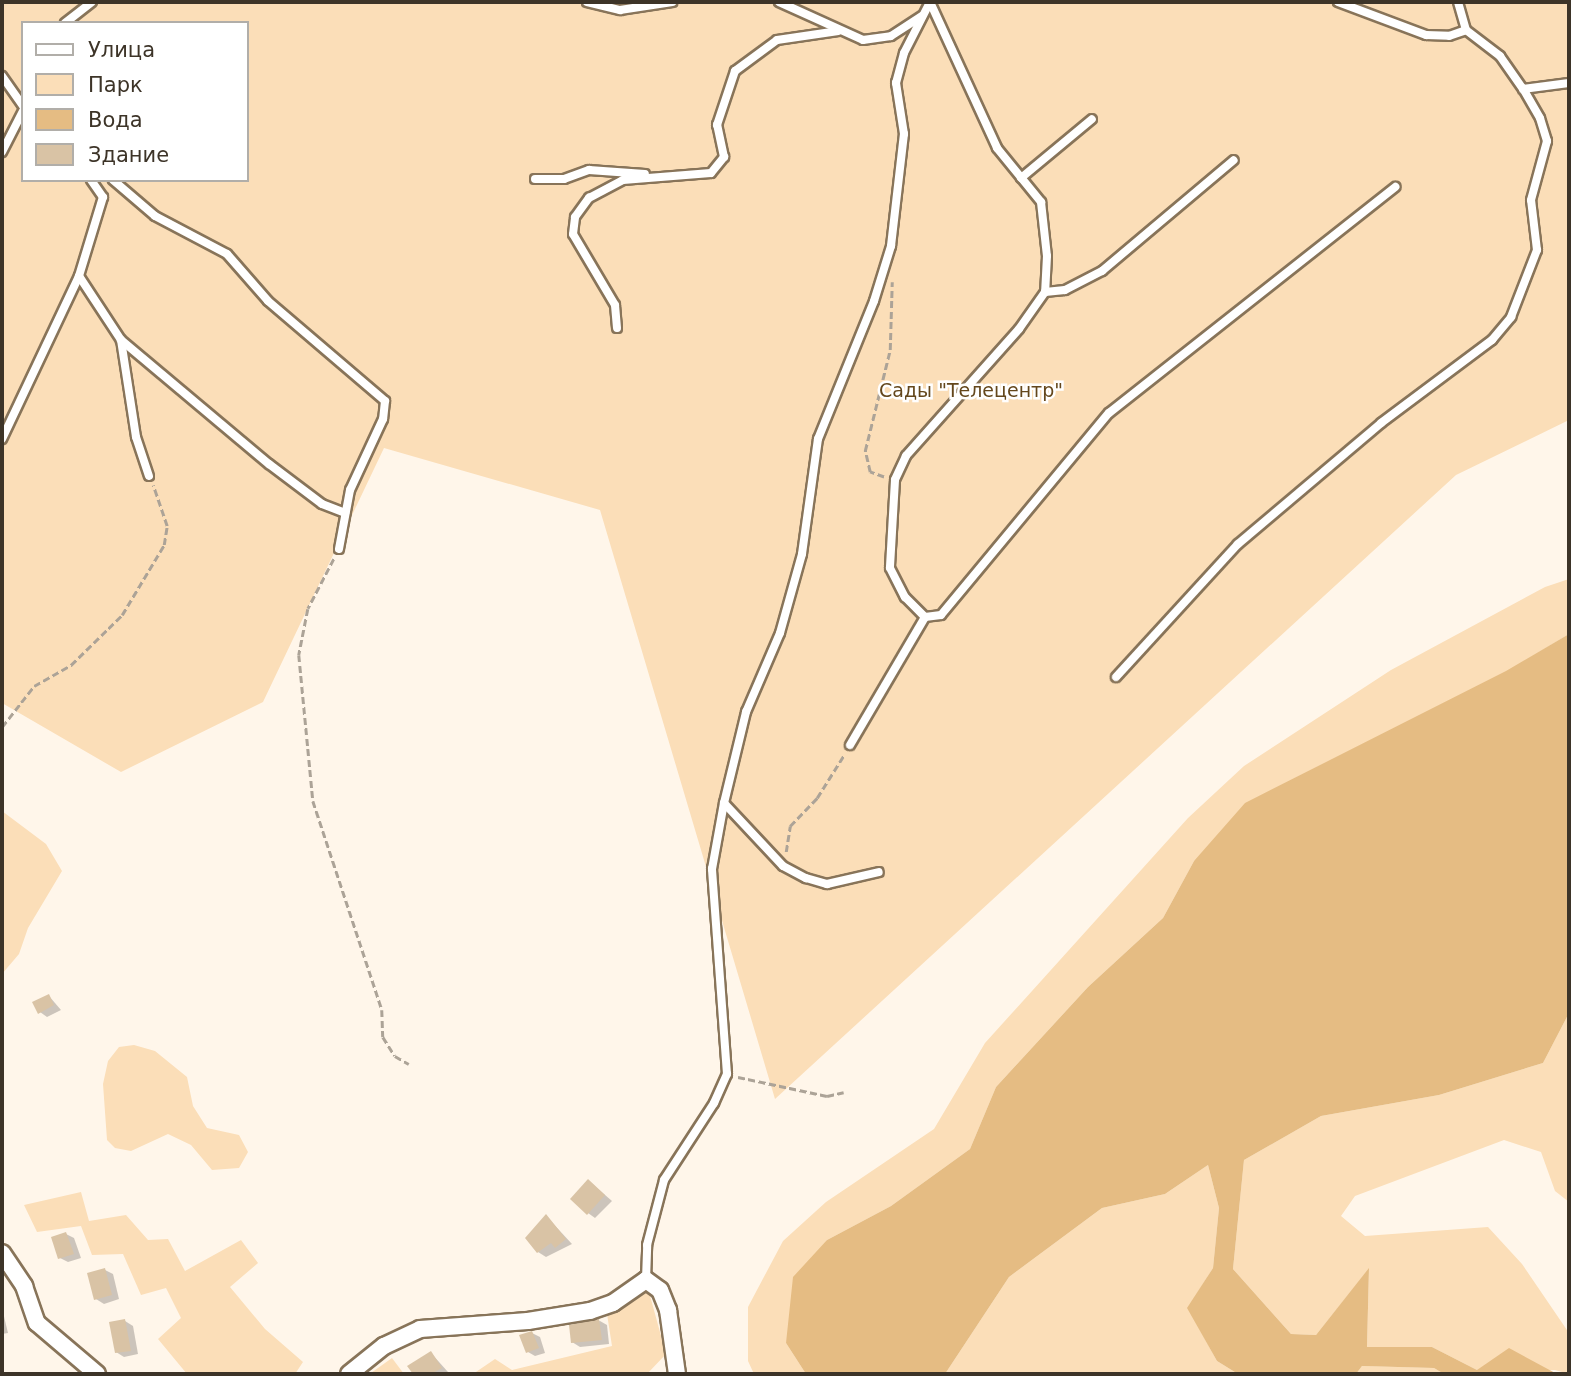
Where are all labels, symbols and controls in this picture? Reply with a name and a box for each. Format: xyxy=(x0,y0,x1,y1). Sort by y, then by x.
legend xyxy=(21,21,248,182)
text: Улица xyxy=(88,38,155,62)
text: Парк xyxy=(88,73,143,97)
text: Вода xyxy=(88,108,143,132)
text: Здание xyxy=(88,143,169,167)
park label: Сады "Телецентр" xyxy=(879,380,1063,402)

